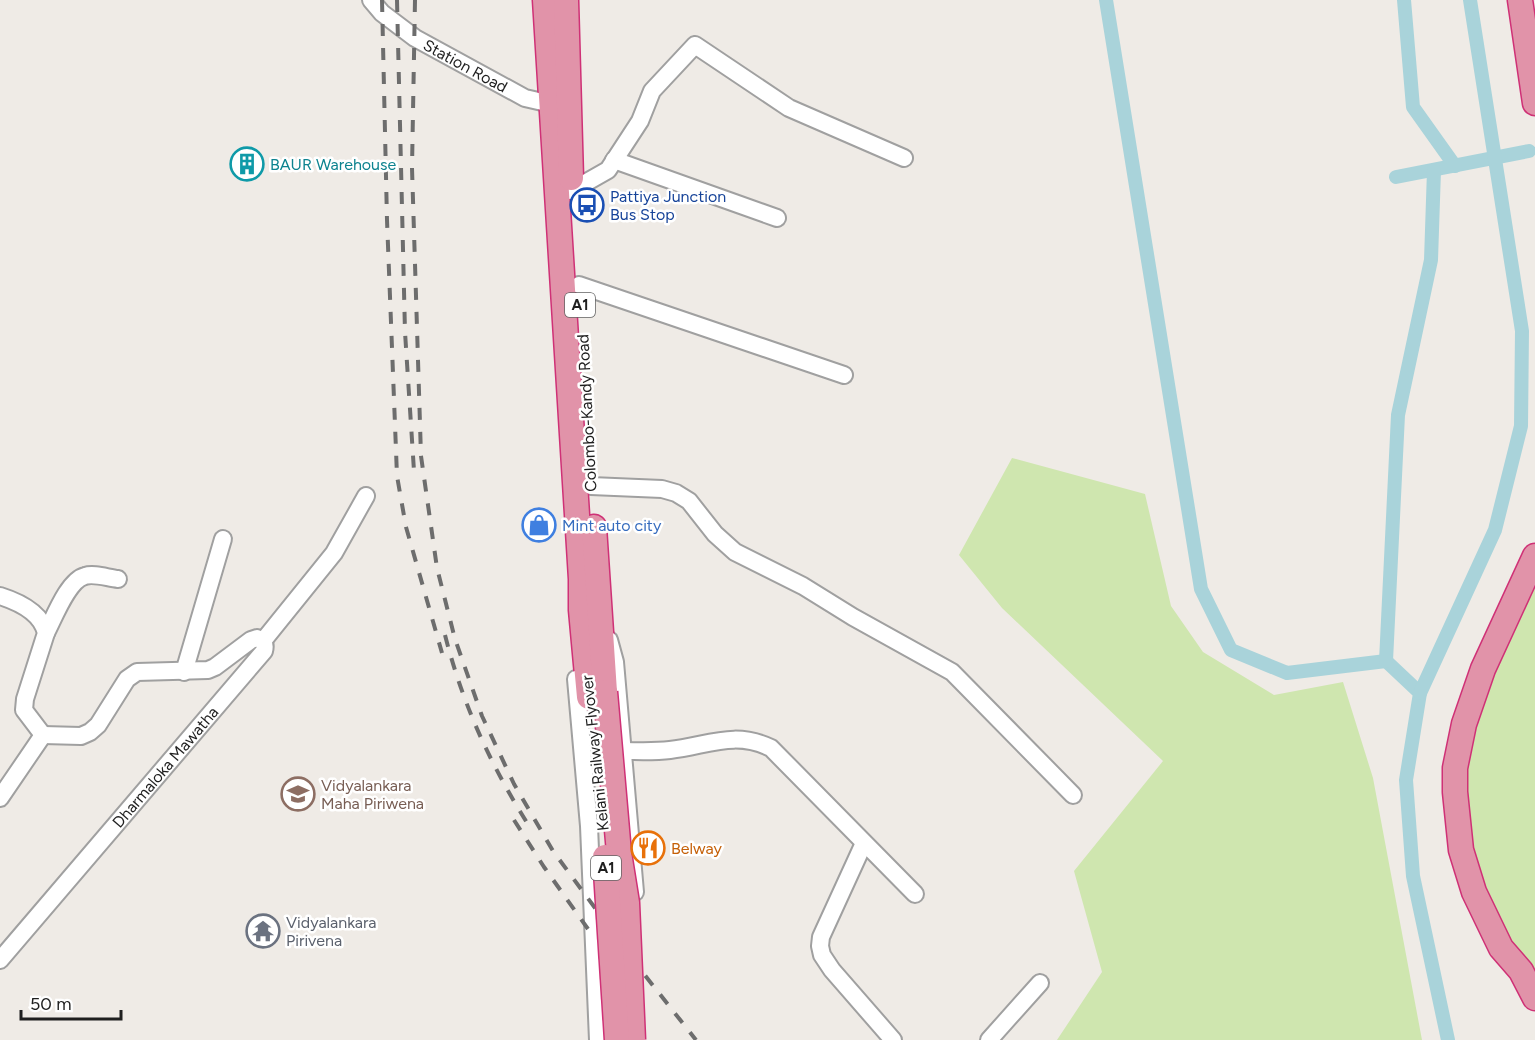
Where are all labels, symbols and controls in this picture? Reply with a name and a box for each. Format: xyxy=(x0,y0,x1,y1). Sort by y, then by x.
street label: Station Road xyxy=(420,35,511,96)
building icon: BAUR Warehouse xyxy=(229,146,265,182)
place label: BAUR Warehouse xyxy=(270,155,396,174)
bus stop icon: Pattiya Junction Bus Stop xyxy=(569,187,605,223)
place label: Pattiya Junction Bus Stop xyxy=(610,187,726,224)
road number: A1 xyxy=(565,293,595,317)
street label: Colombo-Kandy Road xyxy=(573,334,601,492)
shop icon: Mint auto city xyxy=(521,507,557,543)
place label: Mint auto city xyxy=(562,516,662,535)
street label: Kelani Railway Flyover xyxy=(577,674,613,832)
street label: Dharmaloka Mawatha xyxy=(108,702,222,831)
school or university icon: Vidyalankara Maha Piriwena xyxy=(280,776,316,812)
place label: Vidyalankara Maha Piriwena xyxy=(321,776,424,813)
restaurant icon: Belway xyxy=(630,830,666,866)
place label: Belway xyxy=(671,839,722,858)
road number: A1 xyxy=(591,856,621,880)
temple icon: Vidyalankara Pirivena xyxy=(245,913,281,949)
place label: Vidyalankara Pirivena xyxy=(286,913,377,950)
scale bar xyxy=(21,983,122,1021)
text: 50 m xyxy=(30,993,72,1015)

